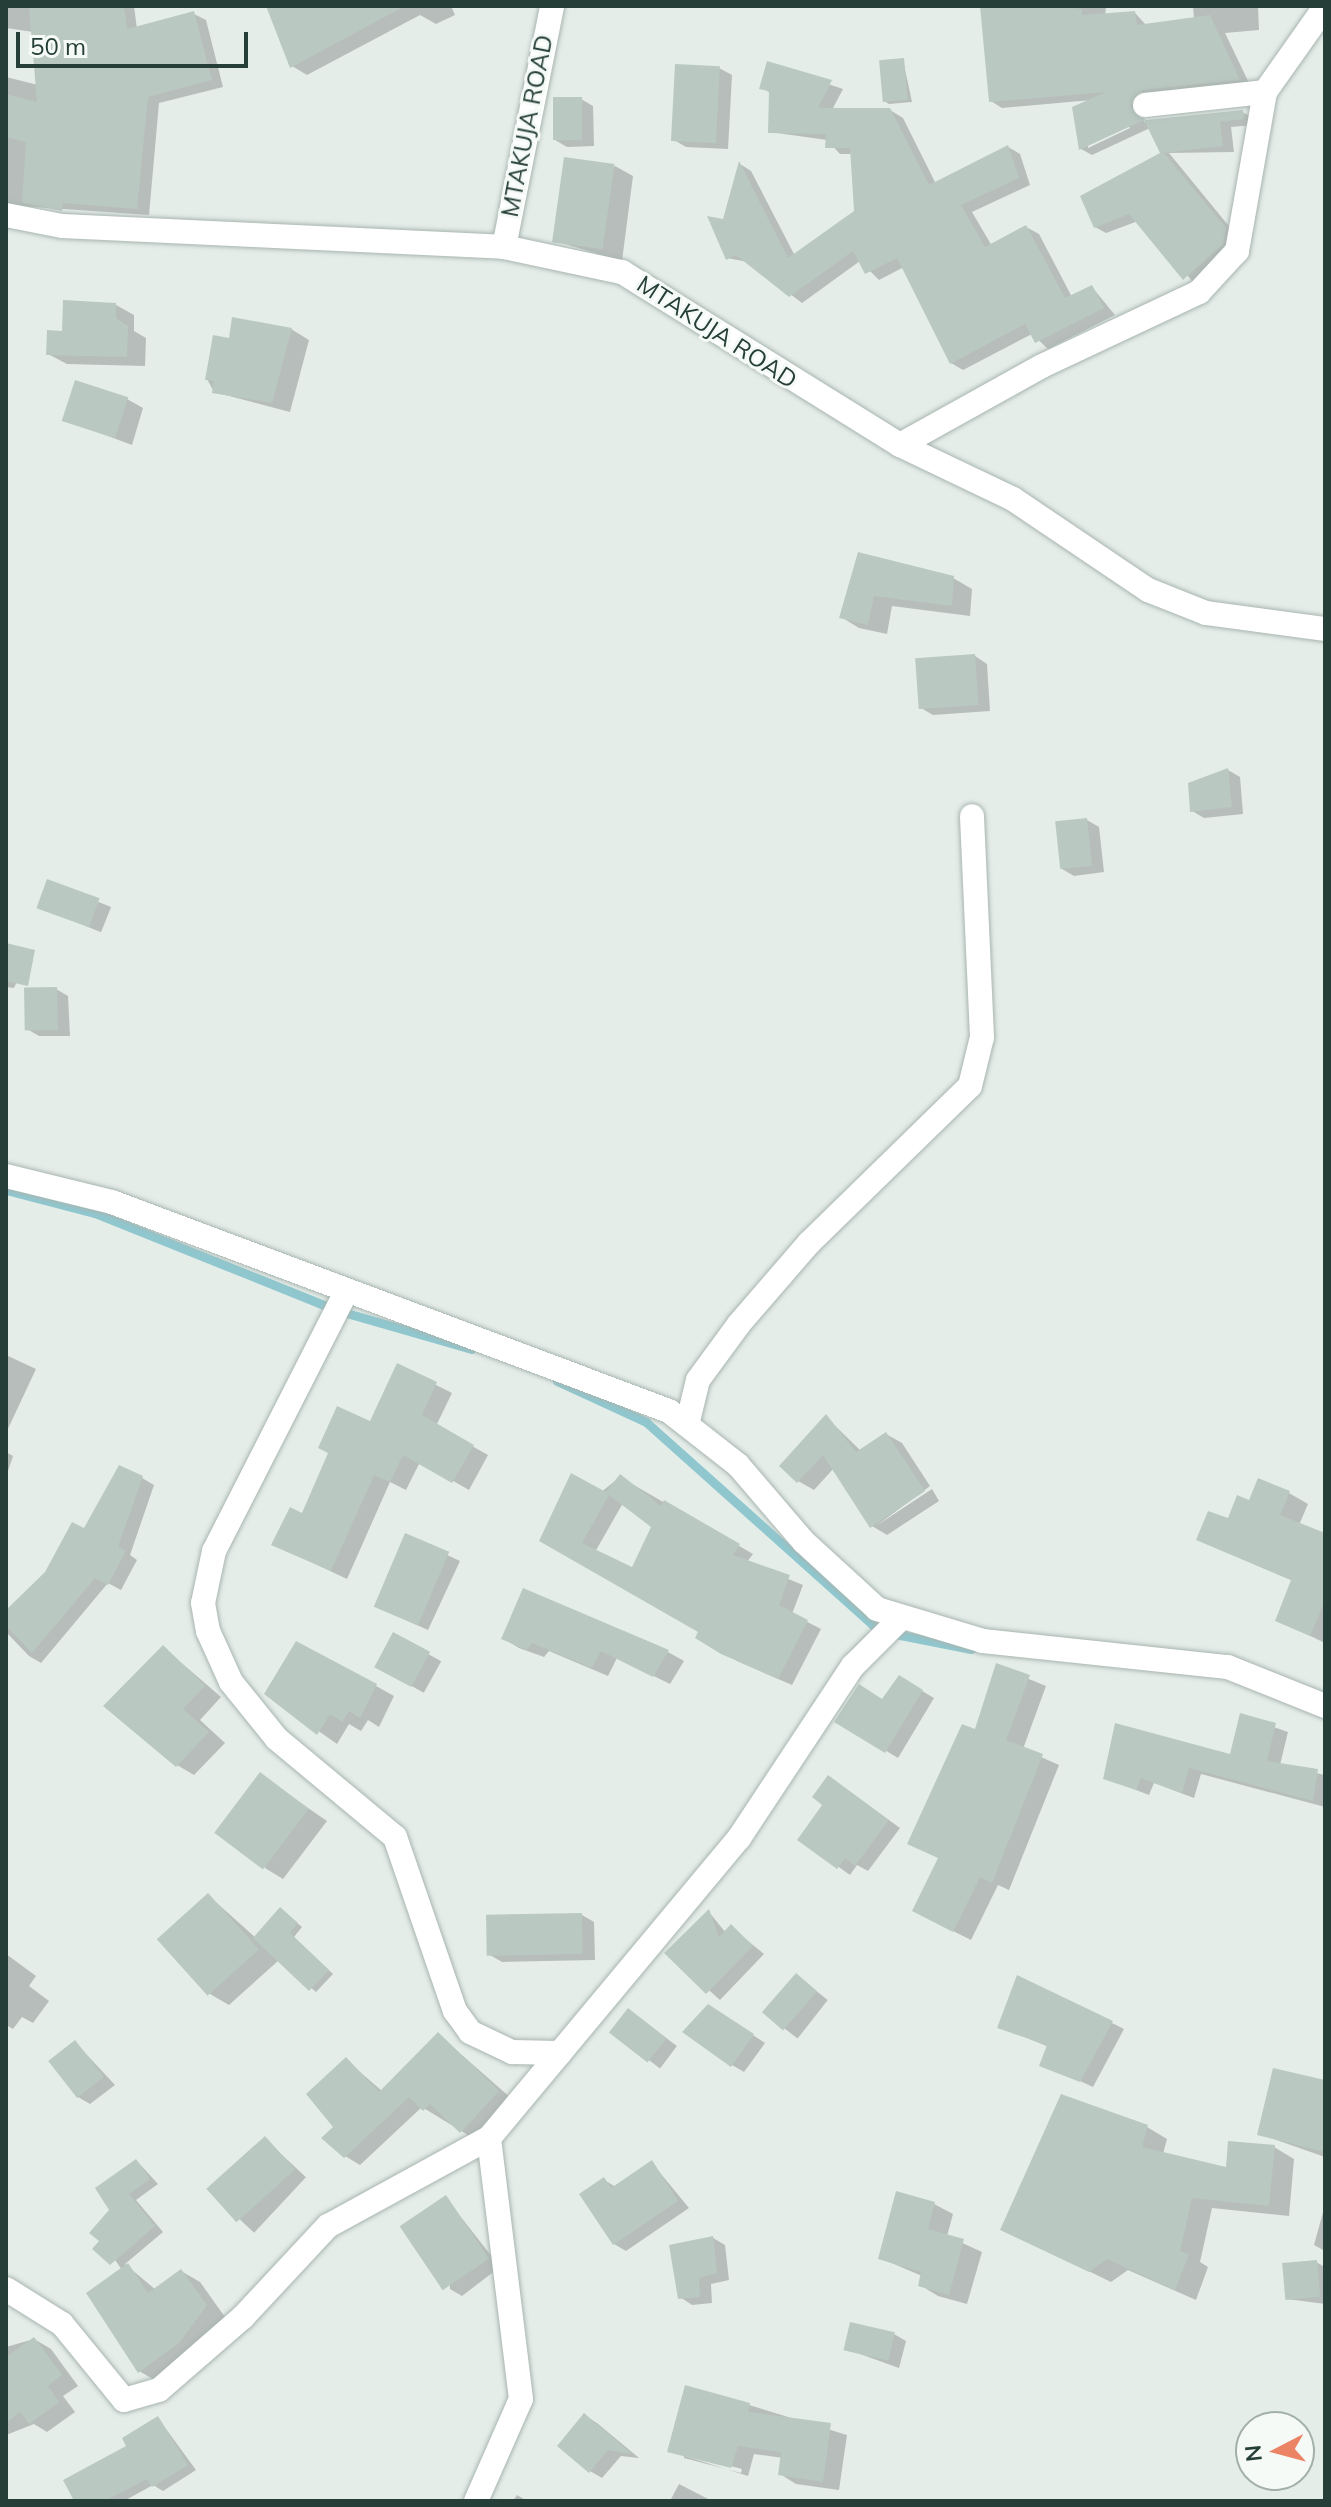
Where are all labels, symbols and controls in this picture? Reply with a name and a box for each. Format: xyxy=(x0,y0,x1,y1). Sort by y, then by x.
scale bar xyxy=(20,16,252,66)
text: 50 m xyxy=(30,31,86,61)
street label: MTAKUJA ROAD xyxy=(495,33,559,219)
street label: MTAKUJA ROAD xyxy=(632,270,802,394)
north arrow xyxy=(1235,2411,1315,2491)
text: N xyxy=(1238,2444,1268,2463)

